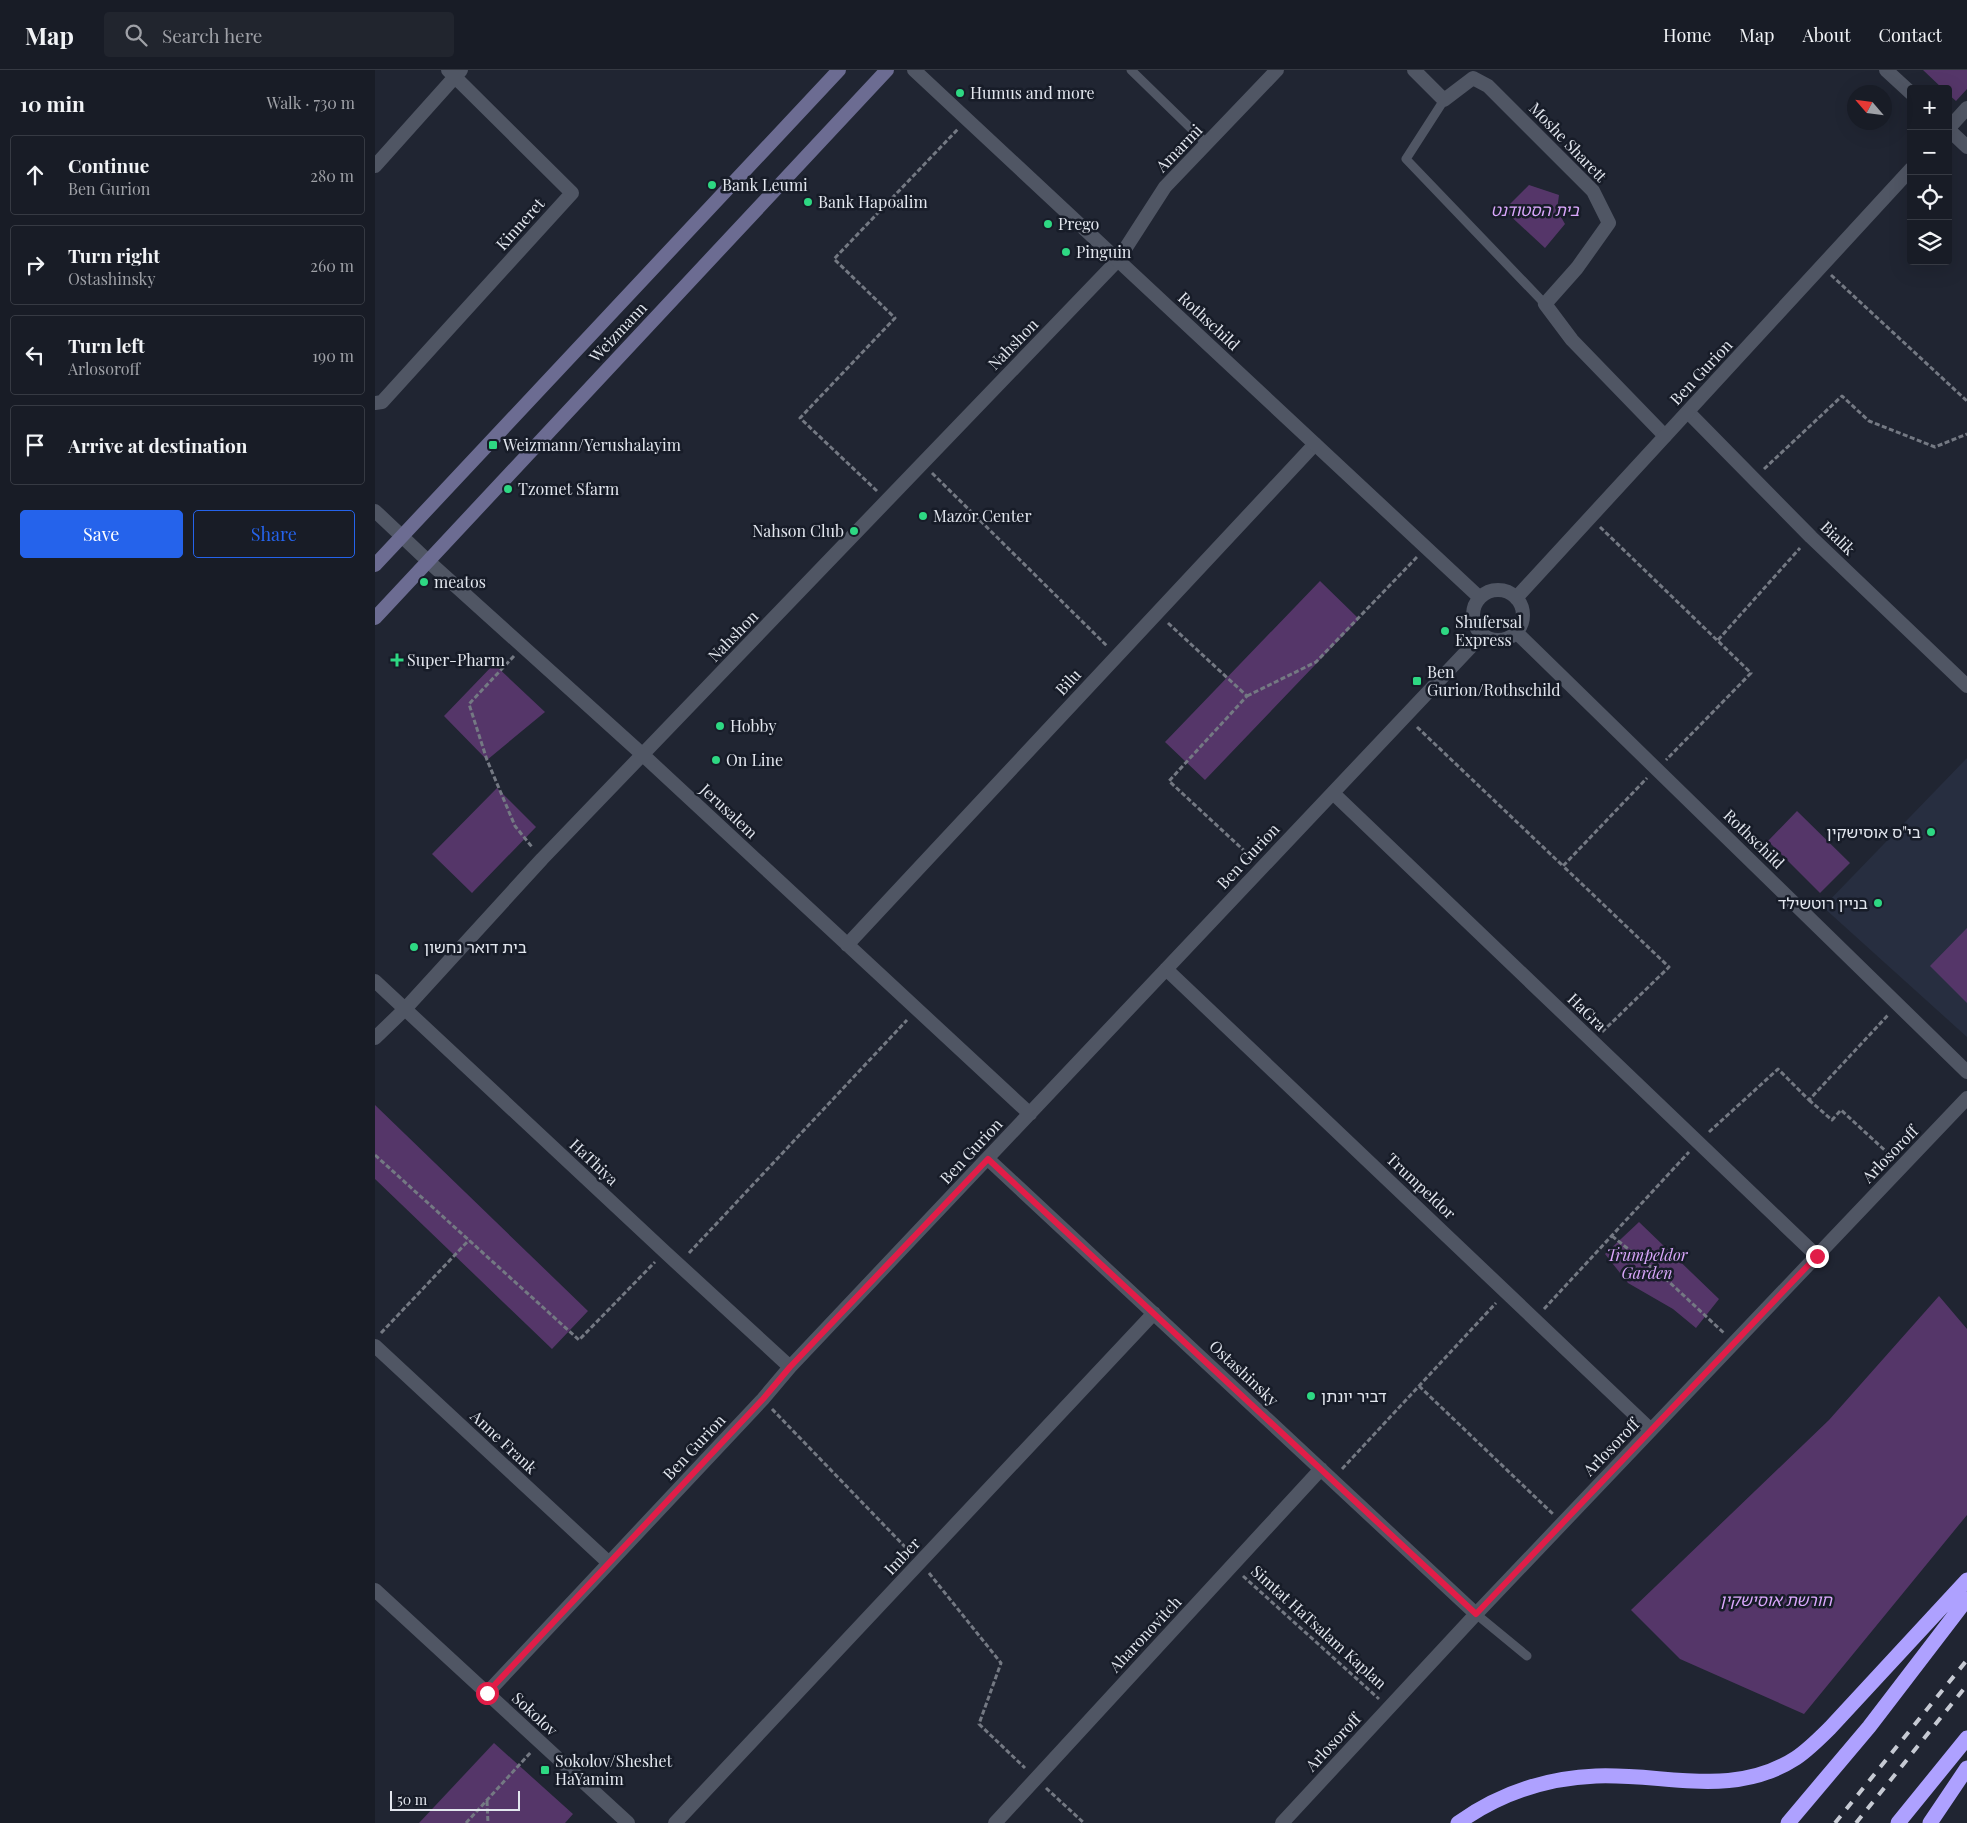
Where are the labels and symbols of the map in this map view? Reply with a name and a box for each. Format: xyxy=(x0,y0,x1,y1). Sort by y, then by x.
place label: Humus and more xyxy=(970,82,1095,103)
north arrow xyxy=(1847,85,1892,130)
marker: Humus and more xyxy=(954,87,966,99)
street label: Moshe Sharett xyxy=(1525,97,1612,186)
street label: Amarmi xyxy=(1150,119,1207,177)
place label: Bank Leumi xyxy=(722,174,808,195)
marker: Bank Leumi xyxy=(706,179,718,191)
place label: Bank Hapoalim xyxy=(818,191,928,212)
street label: Kinneret xyxy=(491,193,549,254)
marker: Bank Hapoalim xyxy=(802,196,814,208)
park label: בית הסטודנט xyxy=(1491,199,1580,220)
place label: Prego xyxy=(1058,213,1100,234)
marker: Prego xyxy=(1042,218,1054,230)
place label: Pinguin xyxy=(1076,241,1132,262)
marker: Pinguin xyxy=(1060,246,1072,258)
street label: Rothschild xyxy=(1174,287,1245,355)
street label: Weizmann xyxy=(584,297,651,367)
street label: Nahshon xyxy=(983,313,1042,374)
street label: Ben Gurion xyxy=(1665,334,1737,409)
place label: Weizmann/Yerushalayim xyxy=(502,434,681,455)
marker: Weizmann/Yerushalayim xyxy=(487,439,499,451)
place label: Tzomet Sfarm xyxy=(518,478,619,499)
marker: Tzomet Sfarm xyxy=(502,483,514,495)
place label: Mazor Center xyxy=(933,505,1032,526)
marker: Mazor Center xyxy=(917,510,929,522)
street label: Bialik xyxy=(1816,516,1860,559)
place label: Nahson Club xyxy=(752,520,844,541)
marker: Nahson Club xyxy=(848,525,860,537)
place label: meatos xyxy=(434,571,486,592)
marker: meatos xyxy=(418,576,430,588)
street label: Nahshon xyxy=(703,605,762,666)
place label: Shufersal Express xyxy=(1455,611,1523,650)
marker: Shufersal Express xyxy=(1439,625,1451,637)
place label: Super-Pharm xyxy=(407,649,505,670)
marker: Super-Pharm xyxy=(391,654,403,666)
place label: Ben Gurion/Rothschild xyxy=(1427,661,1561,700)
street label: Bilu xyxy=(1050,664,1085,699)
marker: Ben Gurion/Rothschild xyxy=(1411,675,1423,687)
place label: Hobby xyxy=(730,715,777,736)
marker: Hobby xyxy=(714,720,726,732)
place label: On Line xyxy=(726,749,783,770)
marker: On Line xyxy=(710,754,722,766)
street label: Jerusalem xyxy=(695,778,763,843)
street label: Rothschild xyxy=(1719,804,1789,873)
street label: Ben Gurion xyxy=(1212,818,1284,893)
place label: בי"ס אוסישקין xyxy=(1827,821,1921,842)
marker: בי"ס אוסישקין xyxy=(1925,826,1937,838)
place label: בניין רוטשילד xyxy=(1778,892,1868,913)
marker: בניין רוטשילד xyxy=(1872,897,1884,909)
place label: בית דואר נחשון xyxy=(424,936,527,957)
marker: בית דואר נחשון xyxy=(408,941,420,953)
street label: HaGra xyxy=(1563,988,1611,1035)
street label: Ben Gurion xyxy=(935,1113,1007,1188)
street label: Arlosoroff xyxy=(1856,1119,1923,1188)
street label: HaThiya xyxy=(565,1134,623,1190)
street label: Trumpeldor xyxy=(1382,1148,1461,1223)
park label: Trumpeldor Garden xyxy=(1606,1244,1689,1283)
route end xyxy=(1806,1245,1829,1268)
street label: Ostashinsky xyxy=(1205,1335,1283,1410)
place label: דביר יונתן xyxy=(1321,1385,1387,1406)
marker: דביר יונתן xyxy=(1305,1390,1317,1402)
street label: Anne Frank xyxy=(466,1405,542,1478)
street label: Ben Gurion xyxy=(658,1409,730,1484)
street label: Arlosoroff xyxy=(1577,1412,1644,1481)
street label: Imber xyxy=(879,1532,924,1579)
street label: Simtat HaTsalam Kaplan xyxy=(1247,1560,1392,1693)
park label: חורשת אוסישקין xyxy=(1720,1589,1833,1610)
street label: Aharonovitch xyxy=(1103,1591,1186,1677)
route start xyxy=(476,1682,499,1705)
street label: Sokolov xyxy=(508,1687,563,1740)
street label: Arlosoroff xyxy=(1300,1707,1366,1776)
place label: Sokolov/Sheshet HaYamim xyxy=(555,1750,673,1789)
marker: Sokolov/Sheshet HaYamim xyxy=(539,1764,551,1776)
scale bar xyxy=(390,1788,520,1811)

